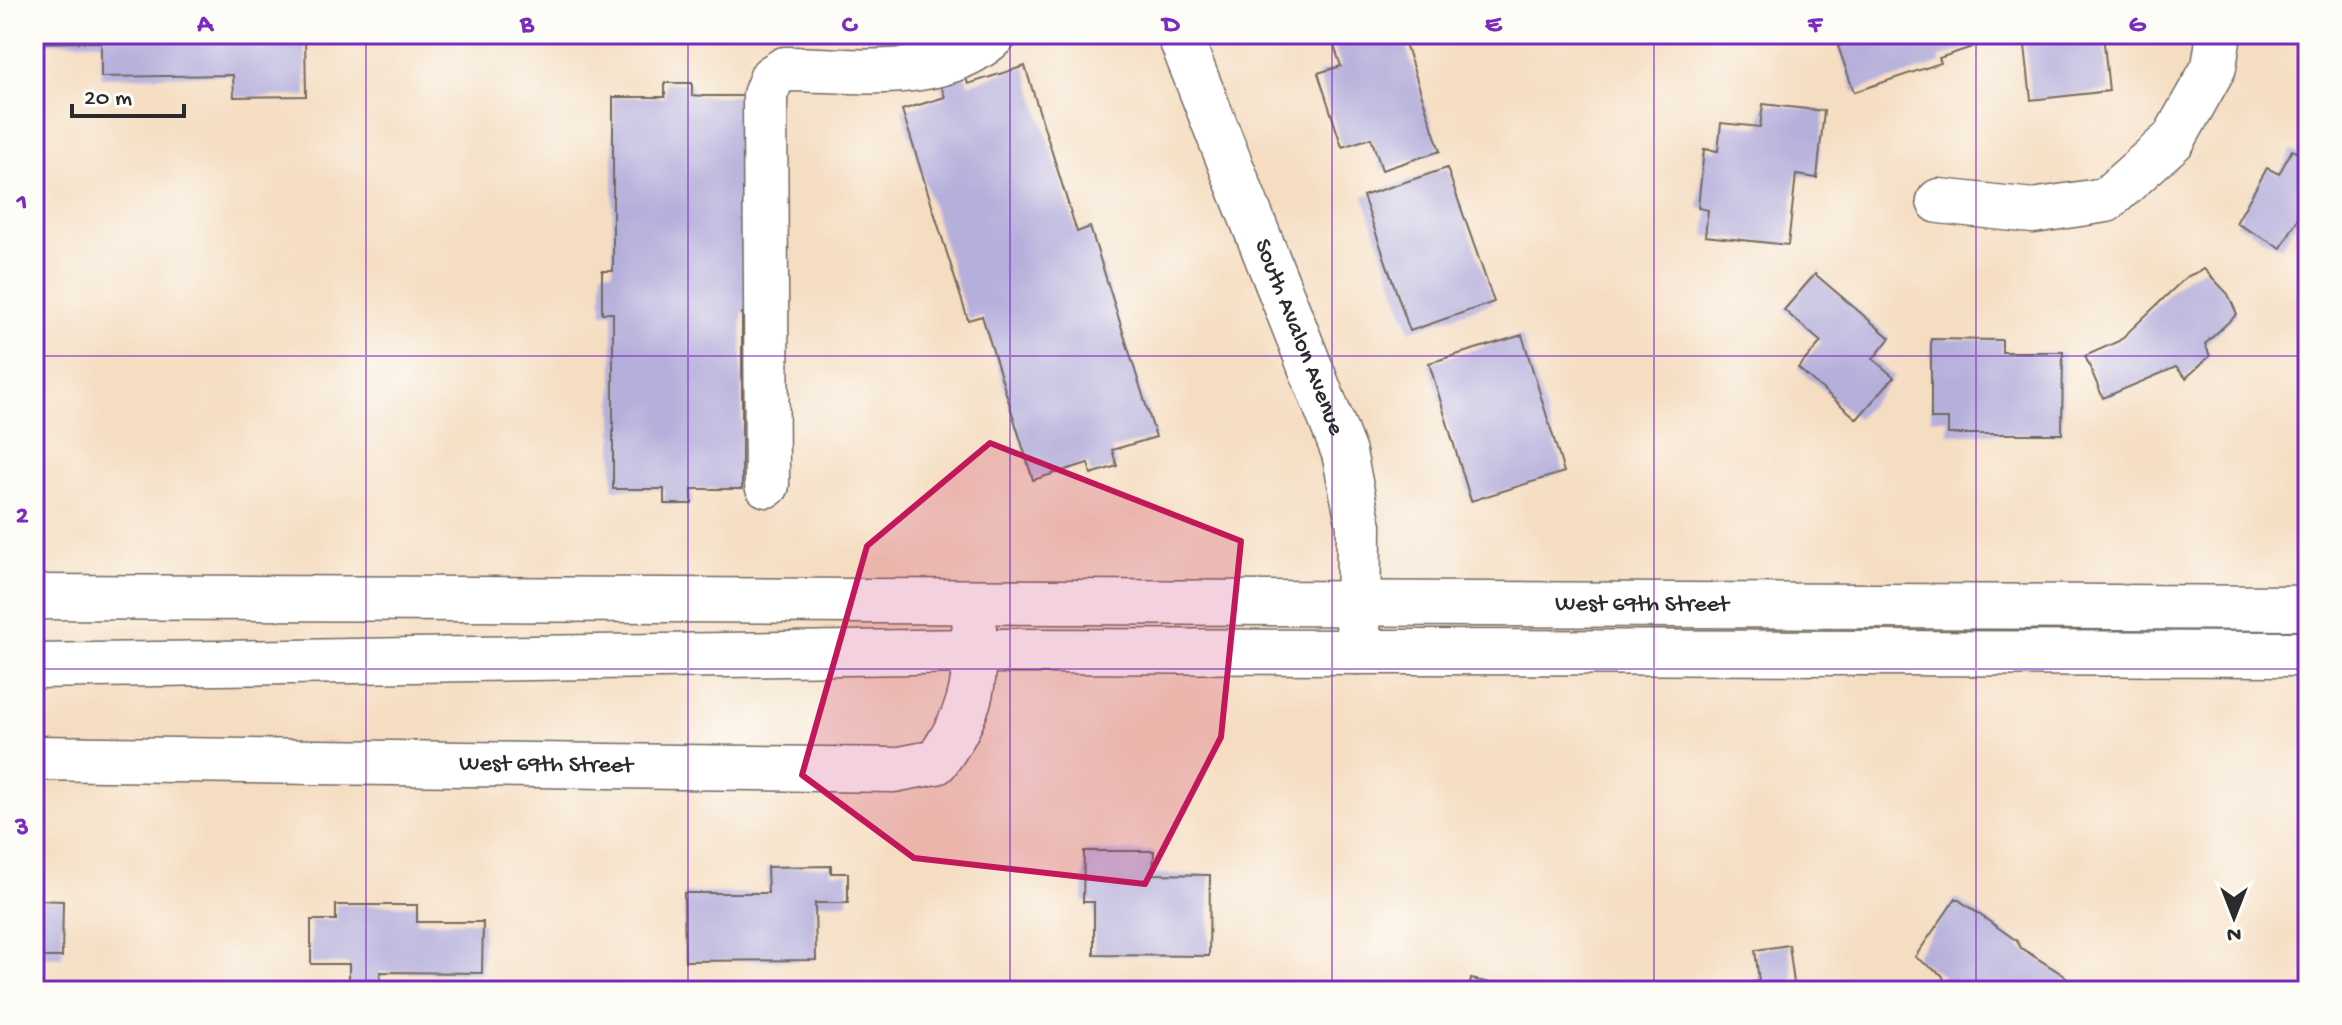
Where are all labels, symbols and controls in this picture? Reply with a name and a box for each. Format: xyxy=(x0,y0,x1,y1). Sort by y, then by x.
text: A xyxy=(196,11,214,42)
text: B xyxy=(519,11,535,42)
text: C xyxy=(842,11,859,42)
text: D xyxy=(1161,11,1181,42)
text: E xyxy=(1485,11,1503,42)
text: F xyxy=(1807,11,1823,42)
text: G xyxy=(2129,11,2147,42)
scale bar xyxy=(72,68,184,118)
text: 20 m xyxy=(84,85,132,114)
text: 1 xyxy=(16,189,27,220)
street label: South Avalon Avenue xyxy=(1247,235,1350,440)
text: 2 xyxy=(16,502,29,533)
street label: West 69th Street xyxy=(1555,590,1731,620)
street label: West 69th Street xyxy=(459,749,635,781)
text: 3 xyxy=(14,814,29,845)
north arrow xyxy=(2194,877,2274,957)
text: N xyxy=(2227,920,2241,946)

